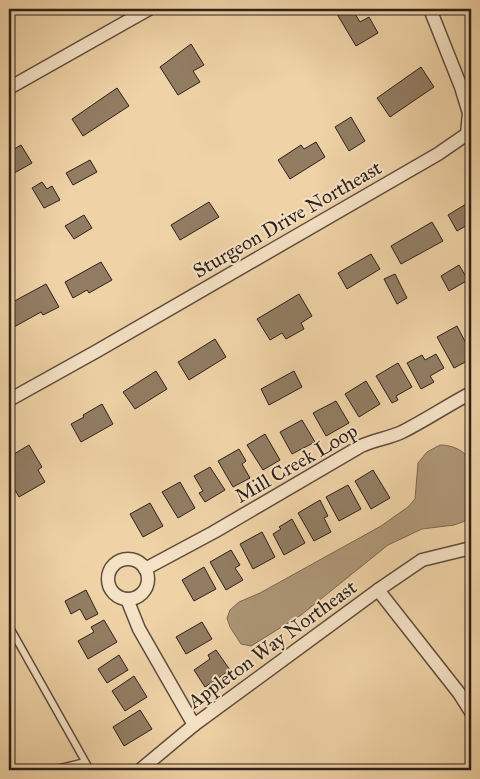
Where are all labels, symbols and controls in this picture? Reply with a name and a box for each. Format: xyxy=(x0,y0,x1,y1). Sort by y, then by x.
street label: Sturgeon Drive Northeast xyxy=(188,155,386,284)
street label: Mill Creek Loop xyxy=(230,418,362,508)
street label: Appleton Way Northeast xyxy=(182,575,361,714)

